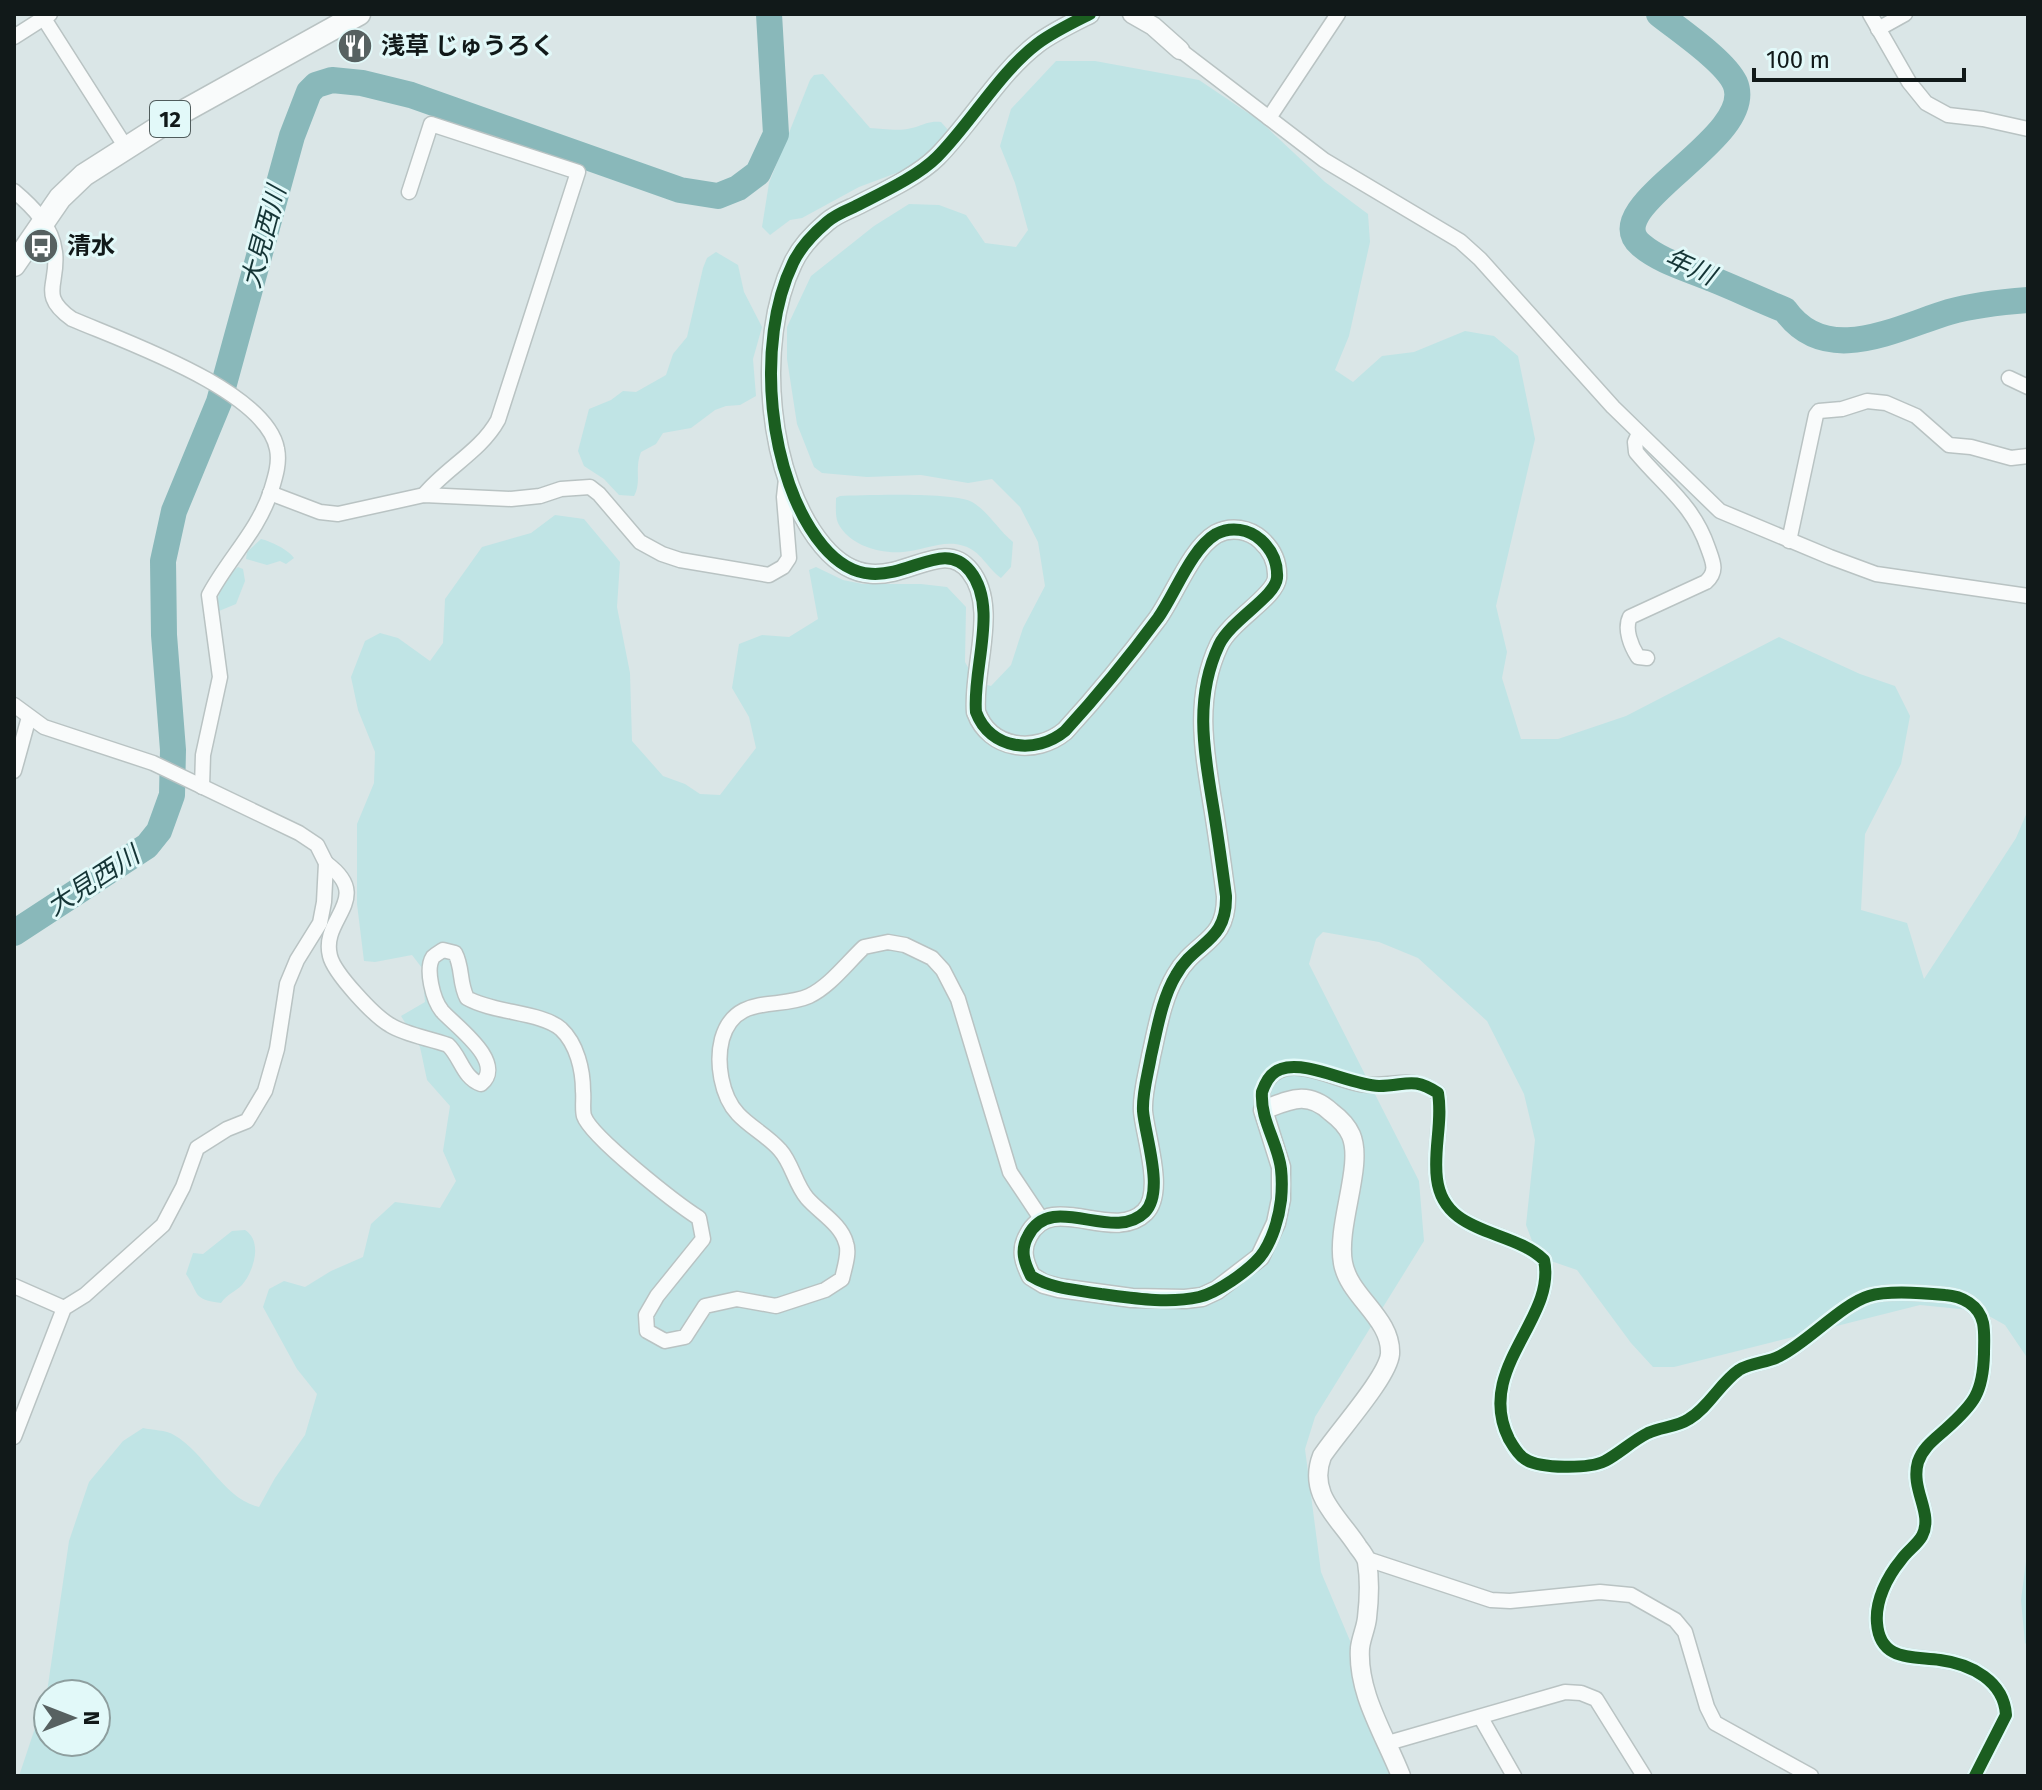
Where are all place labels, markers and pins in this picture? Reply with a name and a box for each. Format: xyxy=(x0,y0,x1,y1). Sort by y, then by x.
restaurant icon: 浅草 じゅうろく xyxy=(336,27,374,65)
place label: 浅草 じゅうろく xyxy=(381,32,555,60)
bus stop icon: 清水 xyxy=(22,227,60,265)
place label: 清水 xyxy=(67,232,115,260)

